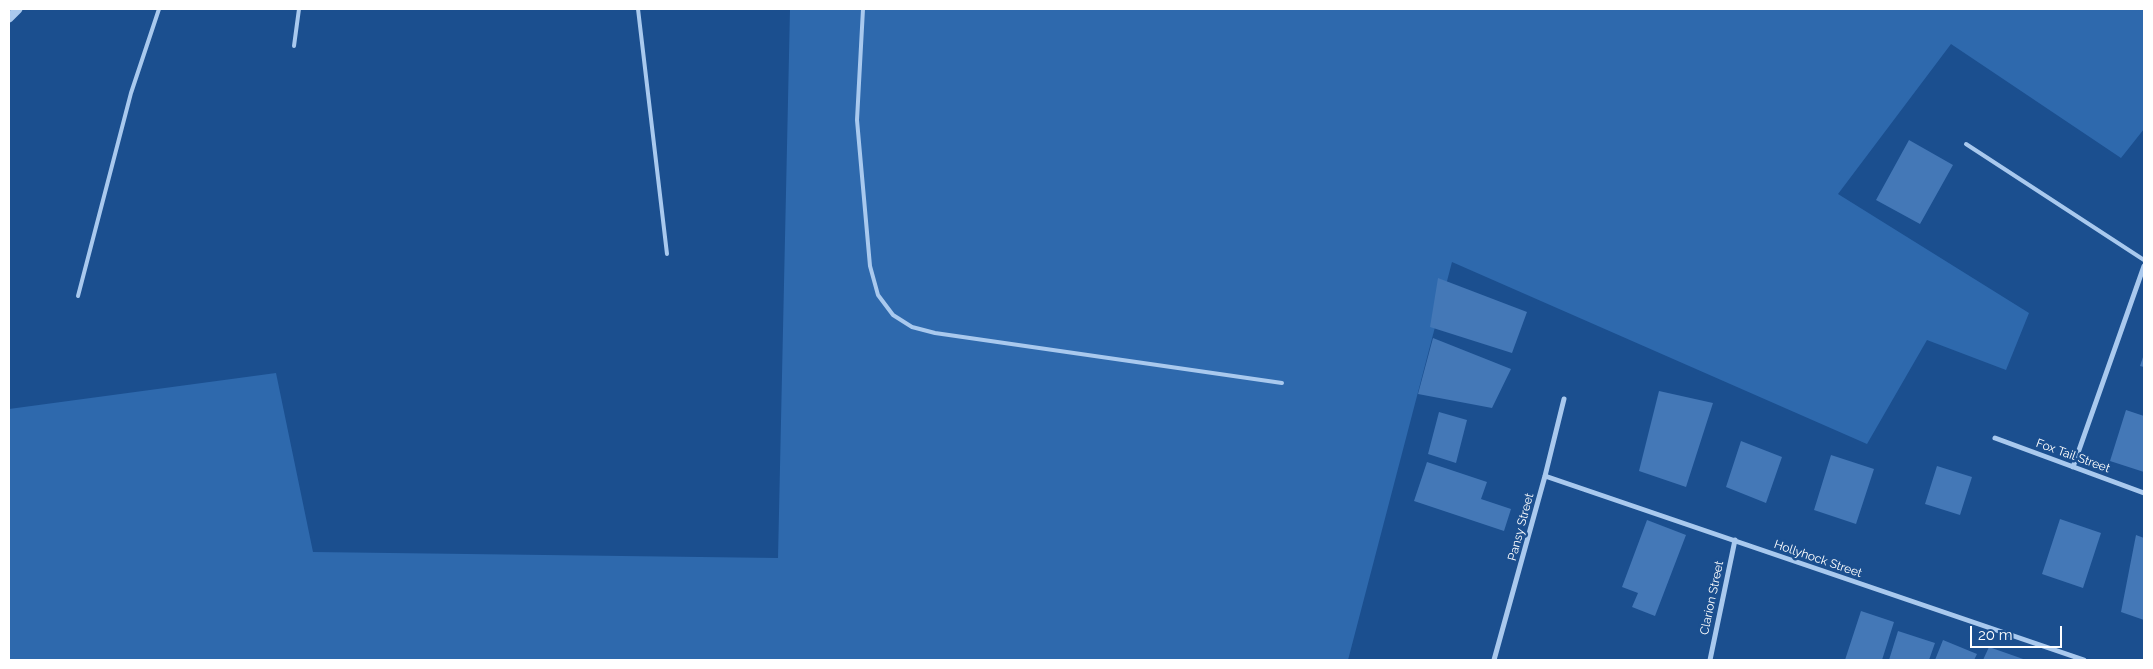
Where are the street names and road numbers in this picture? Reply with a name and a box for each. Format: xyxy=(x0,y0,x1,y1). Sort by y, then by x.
street label: Fox Tail Street xyxy=(2034,436,2112,476)
street label: Pansy Street xyxy=(1505,492,1537,562)
street label: Hollyhock Street xyxy=(1772,537,1864,581)
street label: Clarion Street xyxy=(1697,560,1727,636)

